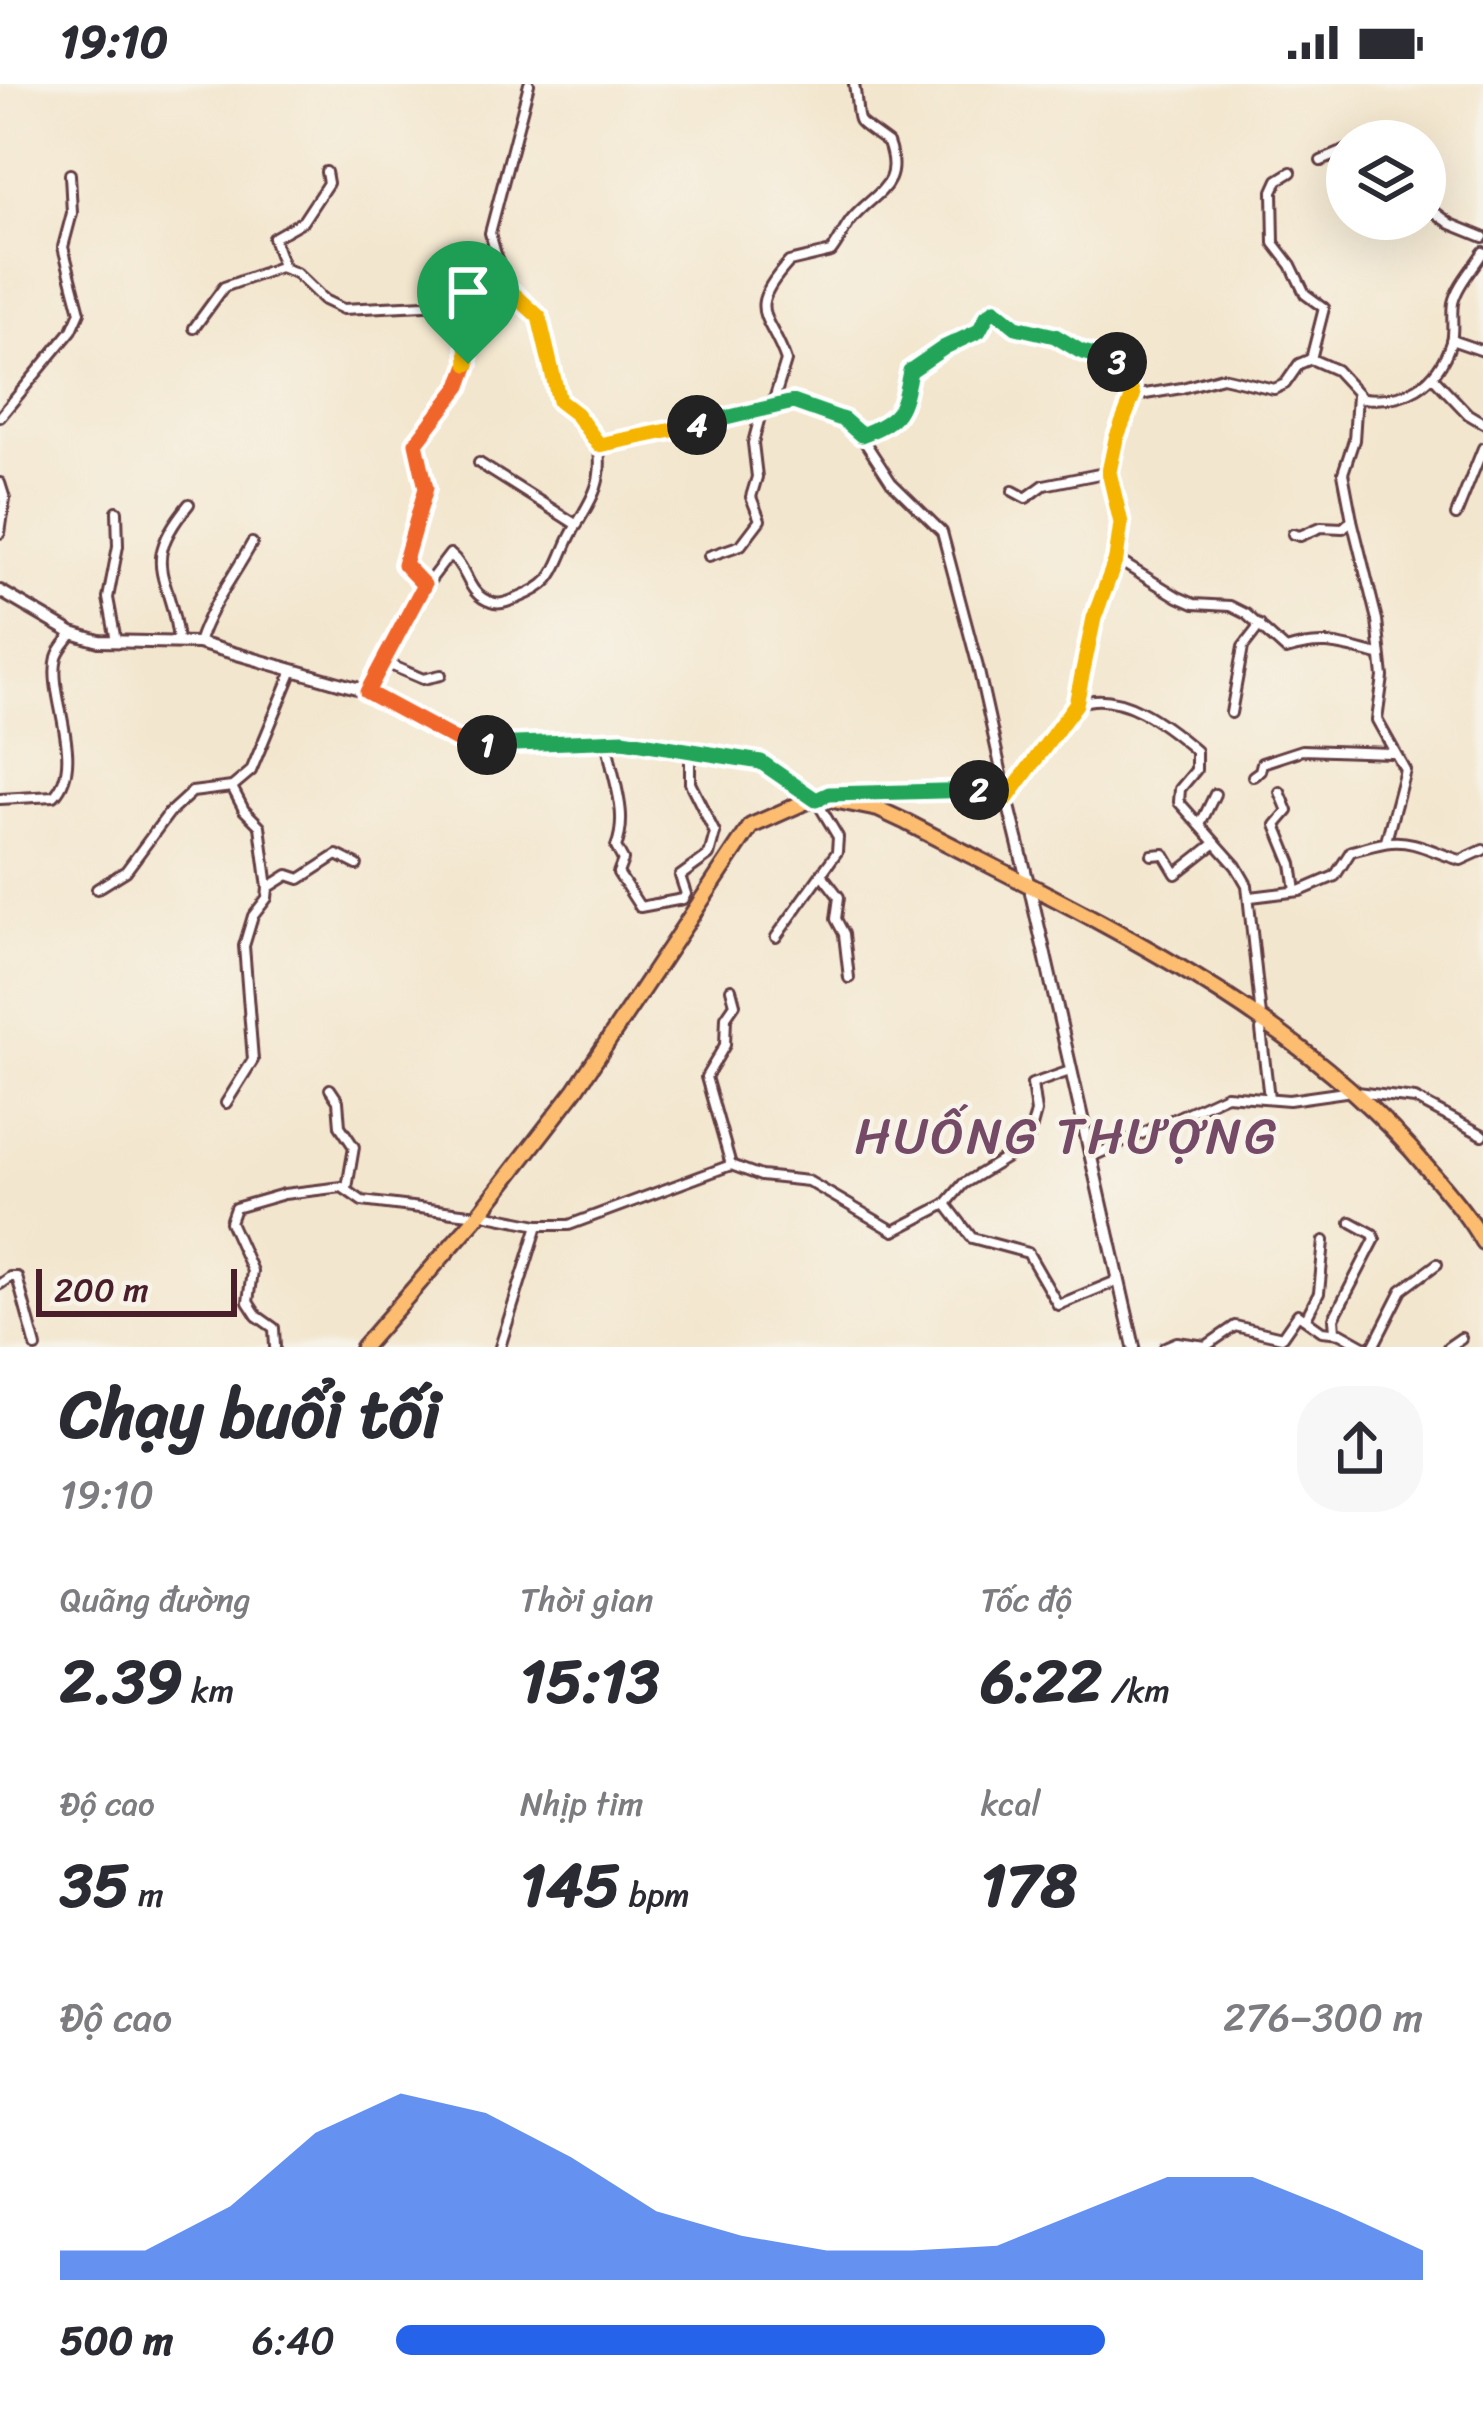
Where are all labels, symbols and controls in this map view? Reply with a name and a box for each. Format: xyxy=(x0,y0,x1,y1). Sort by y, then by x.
text: 19:10 xyxy=(60,2,168,82)
map controls xyxy=(1326,120,1446,240)
button: layers xyxy=(1326,120,1446,240)
pin xyxy=(417,241,519,364)
icon: arrive xyxy=(435,259,501,325)
pin: 3 xyxy=(1087,332,1147,392)
text: 3 xyxy=(1108,333,1126,391)
pin: 4 xyxy=(667,395,727,455)
text: 4 xyxy=(687,396,707,454)
pin: 1 xyxy=(457,715,517,775)
text: 1 xyxy=(480,716,494,774)
pin: 2 xyxy=(949,760,1009,820)
text: 2 xyxy=(969,761,989,819)
district label: HUỐNG THƯỢNG xyxy=(855,1091,1279,1181)
text: 200 m xyxy=(54,1261,149,1319)
scale bar xyxy=(36,1263,237,1316)
text: Chạy buổi tối xyxy=(60,1356,440,1473)
button: share xyxy=(1297,1386,1423,1512)
text: 19:10 xyxy=(60,1460,154,1529)
text: Quãng đường xyxy=(60,1571,251,1629)
text: Thời gian xyxy=(520,1571,653,1629)
text: Tốc độ xyxy=(981,1571,1072,1629)
text: 2.39 xyxy=(60,1629,183,1735)
text: 15:13 xyxy=(520,1629,660,1735)
text: 6:22 xyxy=(981,1629,1102,1735)
text: km xyxy=(183,1662,234,1720)
text: /km xyxy=(1102,1662,1170,1720)
text: Độ cao xyxy=(60,1775,155,1833)
text: Nhịp tim xyxy=(520,1775,643,1833)
text: kcal xyxy=(981,1775,1041,1833)
text: 35 xyxy=(60,1833,130,1939)
text: 145 xyxy=(520,1833,620,1939)
text: 178 xyxy=(981,1833,1077,1939)
text: m xyxy=(130,1866,164,1924)
text: bpm xyxy=(620,1866,690,1924)
text: Độ cao xyxy=(60,1983,172,2052)
text: 276–300 m xyxy=(1223,1983,1423,2052)
text: 500 m xyxy=(60,2306,173,2375)
text: 6:40 xyxy=(252,2306,335,2375)

